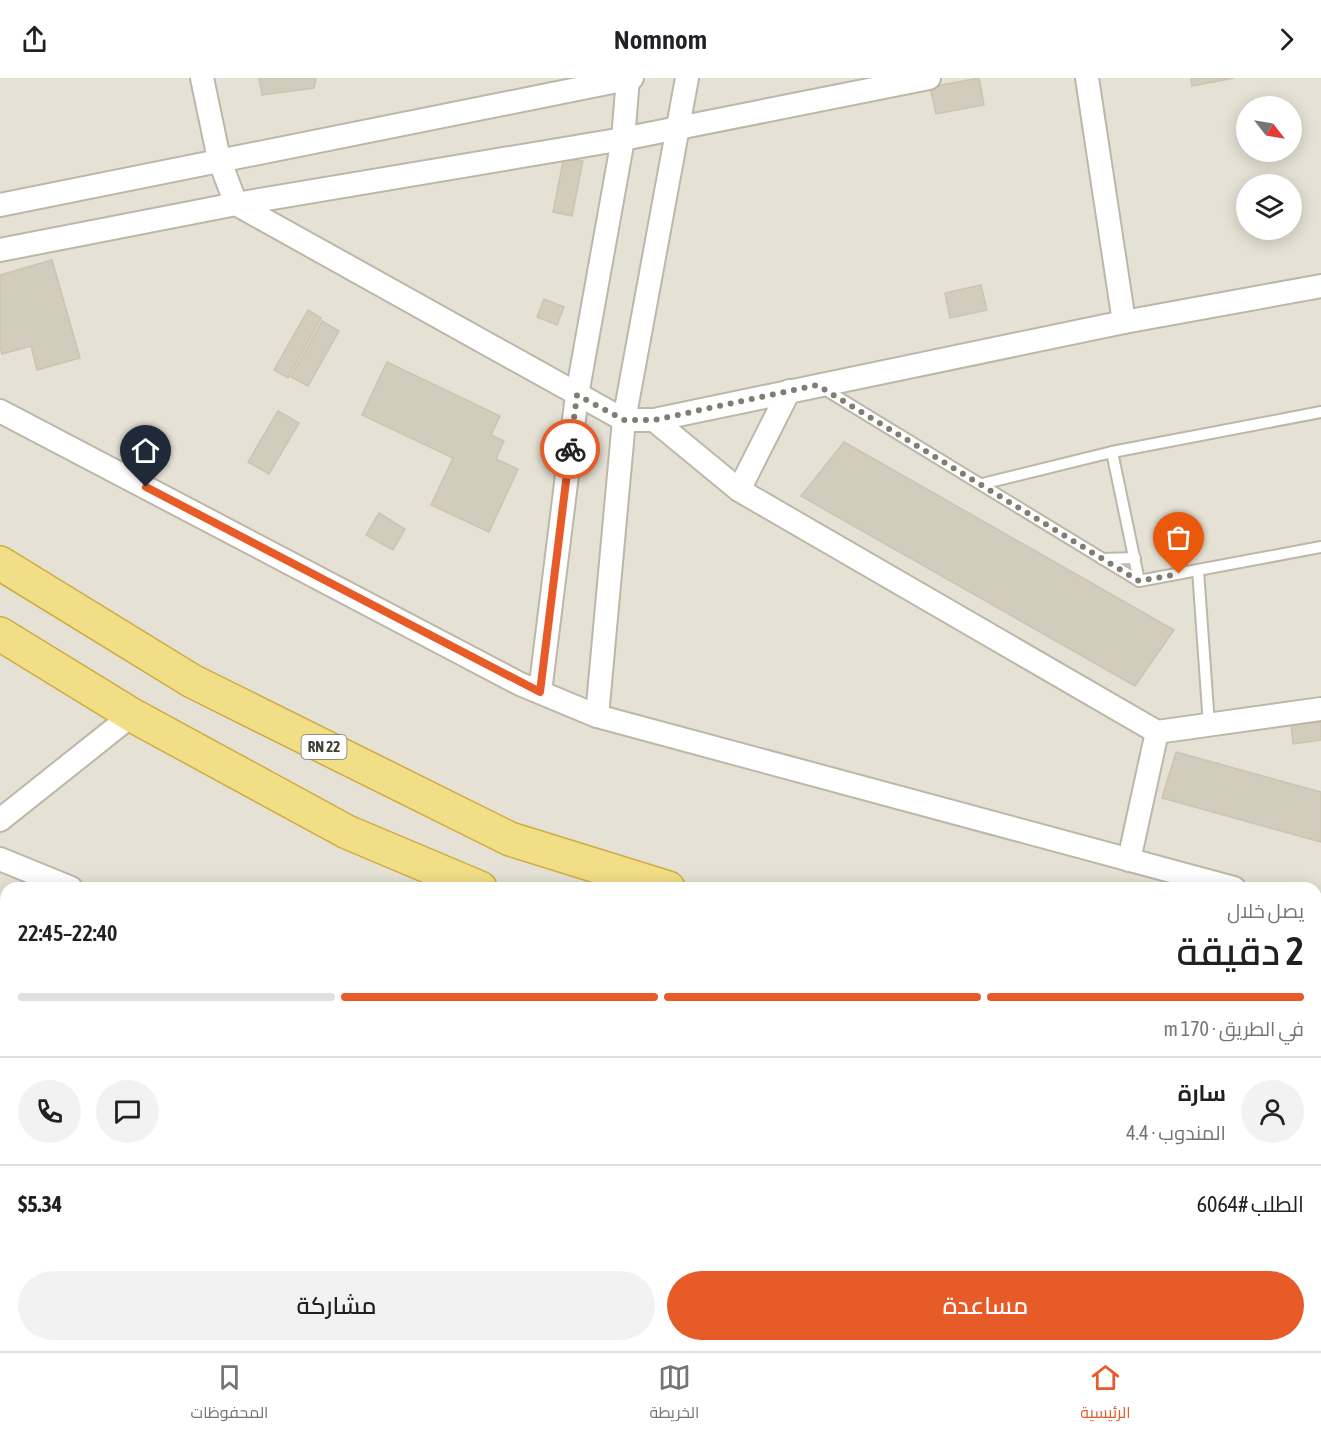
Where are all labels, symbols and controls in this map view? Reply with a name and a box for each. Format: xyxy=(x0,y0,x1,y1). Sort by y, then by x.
icon: share xyxy=(18,23,51,56)
icon: forward xyxy=(1270,23,1303,56)
text: Nomnom xyxy=(614,24,707,55)
north arrow xyxy=(1236,96,1302,162)
map controls xyxy=(1236,96,1302,240)
button: layers xyxy=(1236,174,1302,240)
courier xyxy=(540,419,600,479)
pin xyxy=(120,425,171,487)
icon: bike xyxy=(554,433,587,466)
icon: home xyxy=(129,434,162,467)
pin xyxy=(1153,512,1204,574)
icon: bag xyxy=(1162,521,1195,554)
road number: RN 22 xyxy=(302,735,346,759)
text: يصل خلال xyxy=(1227,899,1304,922)
text: 22:40–22:45 xyxy=(18,920,117,946)
text: 2 دقيقة xyxy=(1176,929,1304,973)
text: في الطريق · 170 m xyxy=(1164,1017,1304,1040)
button: phone xyxy=(18,1080,81,1143)
button: chat xyxy=(96,1080,159,1143)
text: سارة xyxy=(1178,1080,1226,1106)
button: person xyxy=(1241,1080,1304,1143)
text: المندوب · 4.4 xyxy=(1126,1121,1226,1144)
text: $5.34 xyxy=(18,1191,62,1217)
text: الطلب #6064 xyxy=(1197,1191,1304,1217)
button: مشاركة xyxy=(18,1271,655,1340)
button: مساعدة xyxy=(667,1271,1304,1340)
tab: المحفوظات xyxy=(191,1361,268,1427)
tab: الخريطة xyxy=(649,1361,699,1427)
tab: الرئيسية xyxy=(1080,1361,1131,1427)

